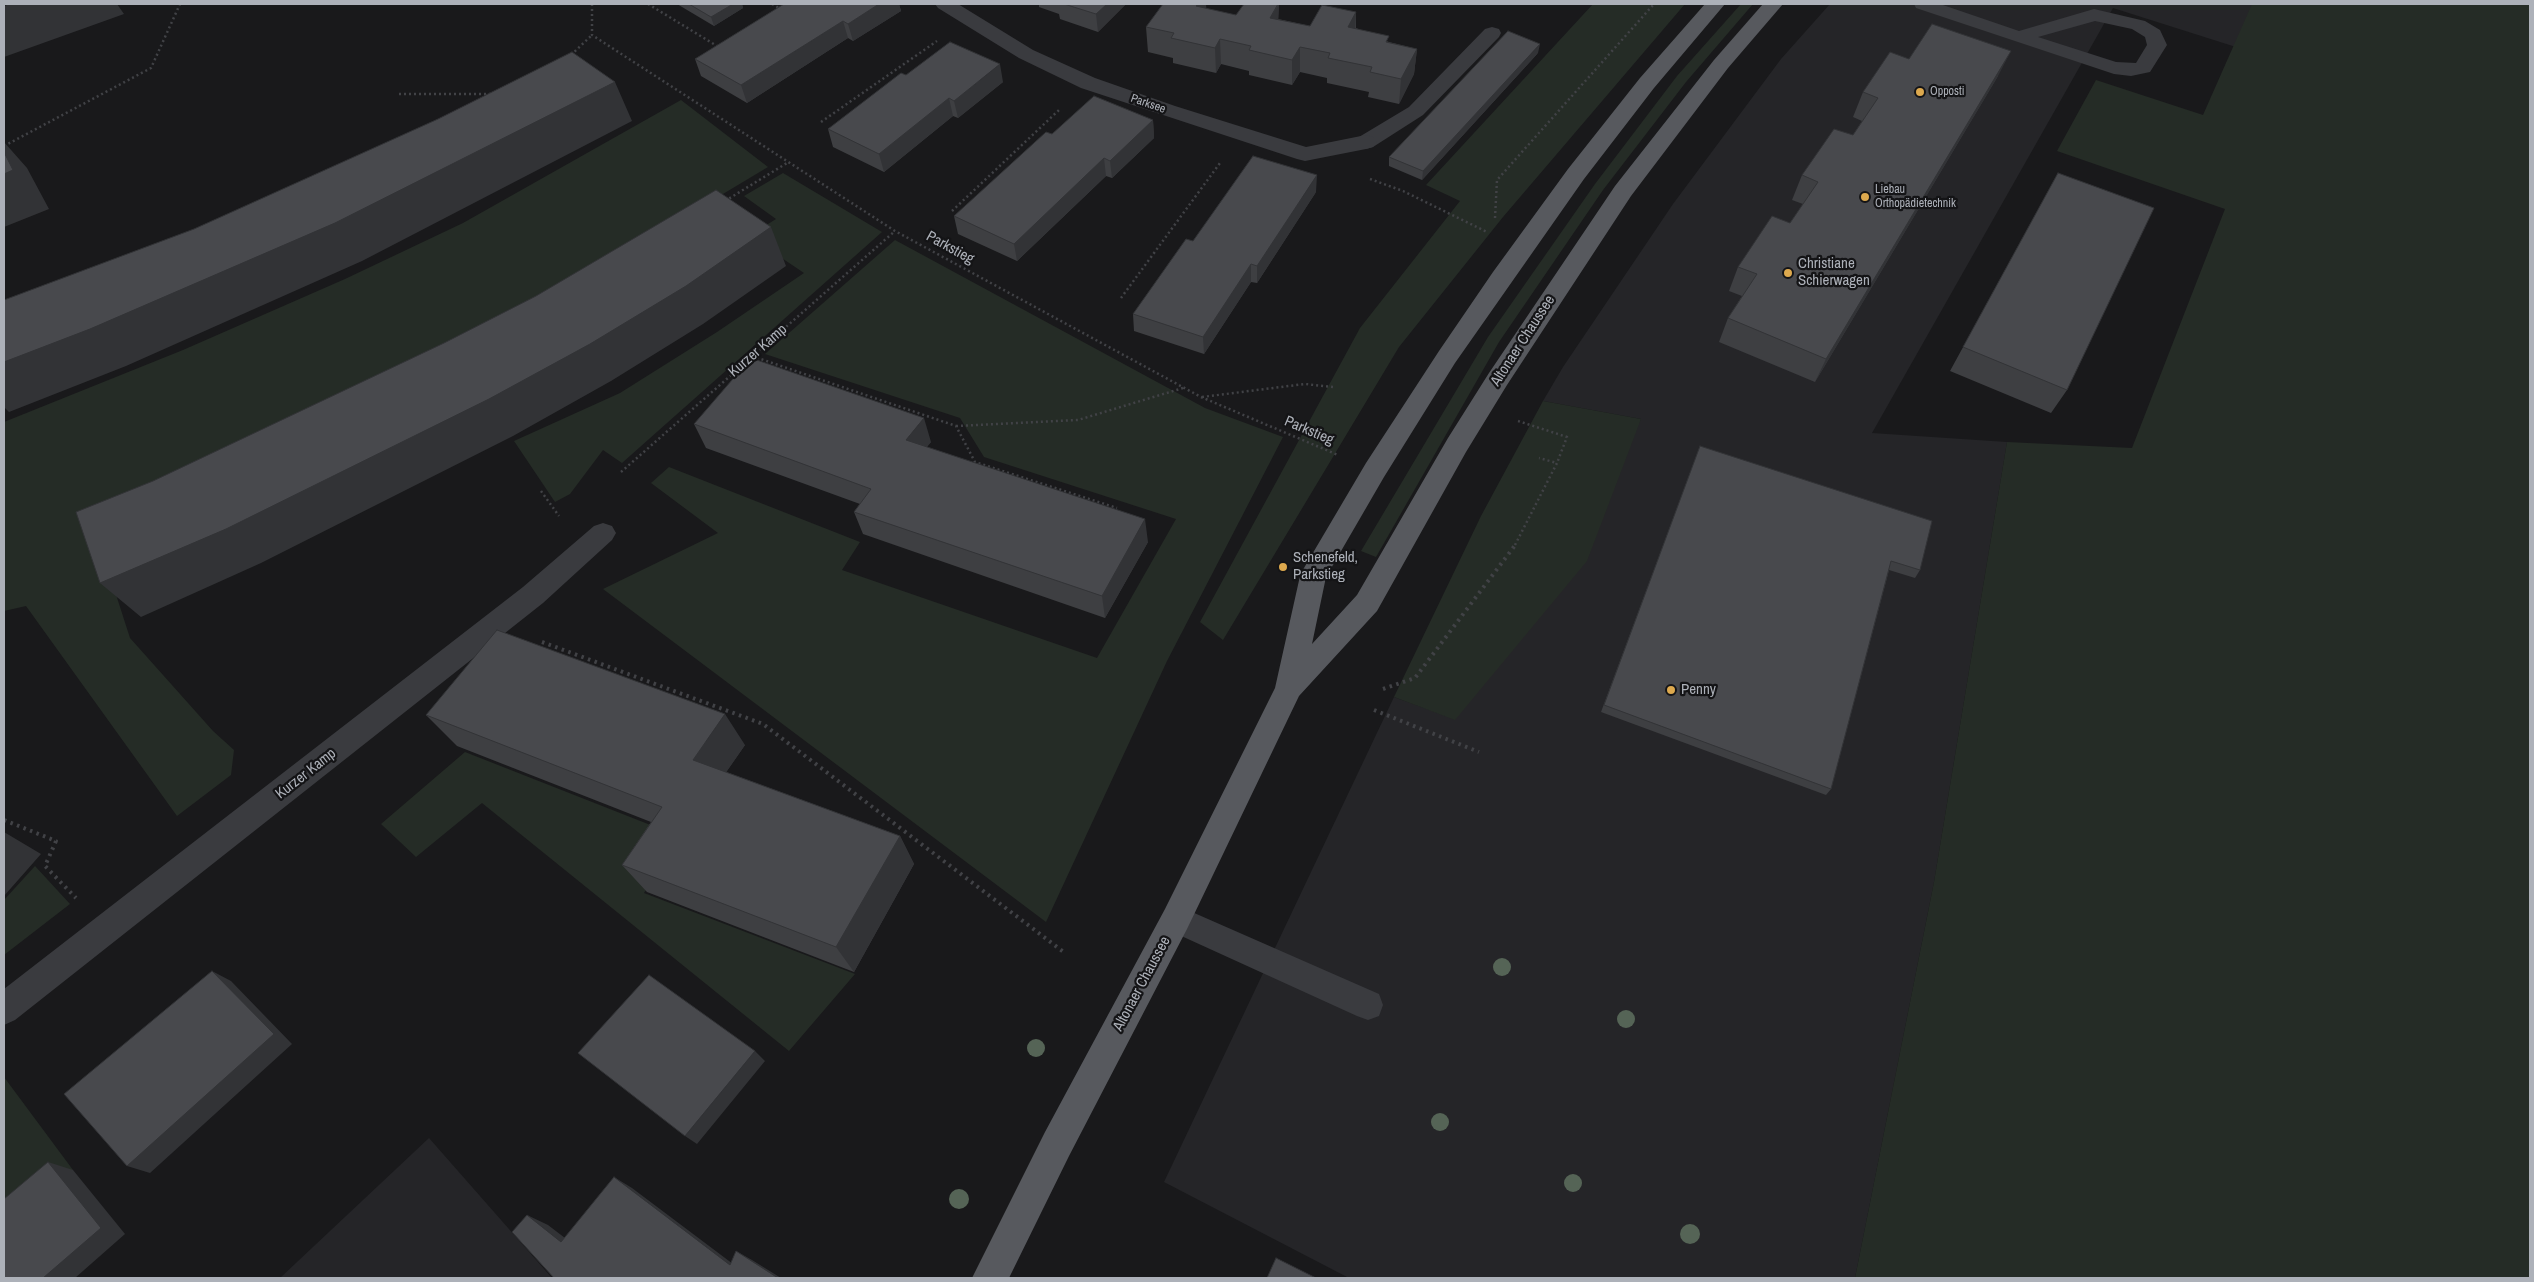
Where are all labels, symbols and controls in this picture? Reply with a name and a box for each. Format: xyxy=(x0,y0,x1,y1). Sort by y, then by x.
place label: Opposti xyxy=(1930,85,1964,99)
marker: Opposti xyxy=(1914,86,1926,98)
street label: Parksee xyxy=(1129,91,1167,117)
place label: Liebau Orthopädietechnik xyxy=(1875,183,1956,211)
marker: Liebau Orthopädietechnik xyxy=(1859,191,1871,203)
street label: Parkstieg xyxy=(923,228,977,268)
place label: Christiane Schierwagen xyxy=(1798,255,1870,290)
marker: Christiane Schierwagen xyxy=(1782,267,1794,279)
street label: Altonaer Chaussee xyxy=(1487,292,1559,390)
street label: Kurzer Kamp xyxy=(725,321,791,381)
street label: Parkstieg xyxy=(1282,413,1336,449)
place label: Schenefeld, Parkstieg xyxy=(1293,549,1358,584)
marker: Schenefeld, Parkstieg xyxy=(1277,561,1289,573)
place label: Penny xyxy=(1681,681,1716,699)
marker: Penny xyxy=(1665,684,1677,696)
street label: Kurzer Kamp xyxy=(272,745,340,803)
street label: Altonaer Chaussee xyxy=(1109,934,1175,1034)

